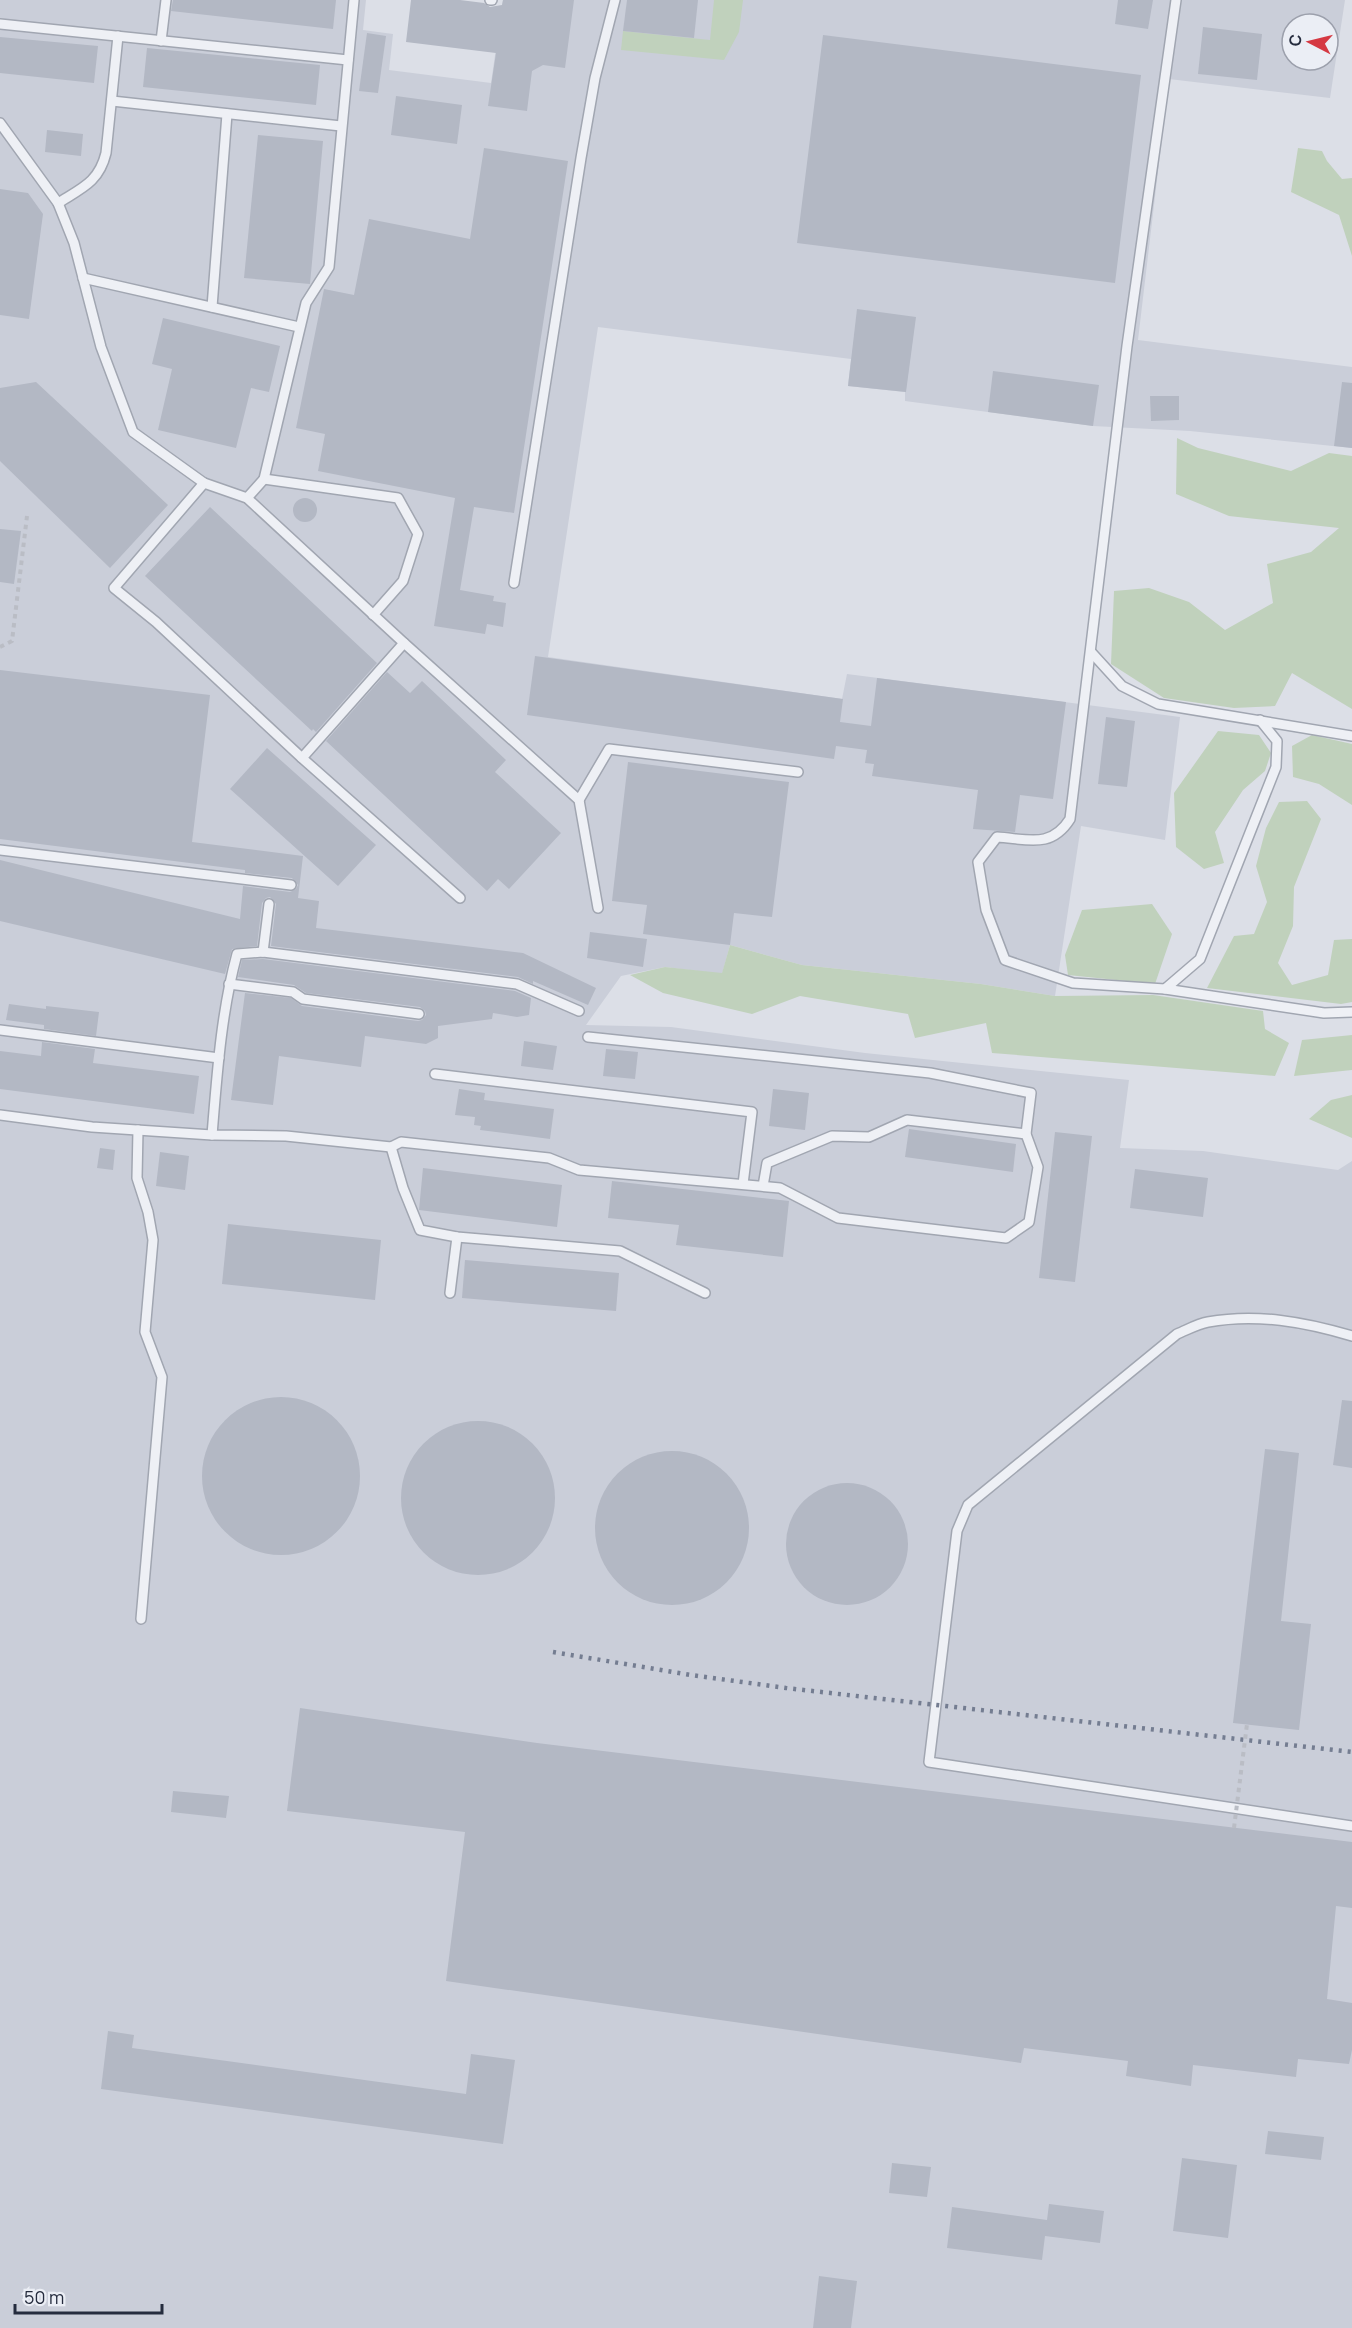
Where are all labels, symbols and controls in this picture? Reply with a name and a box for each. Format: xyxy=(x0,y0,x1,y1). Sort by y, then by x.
north arrow xyxy=(1280,12,1340,72)
text: С xyxy=(1283,33,1307,47)
scale bar xyxy=(15,2277,162,2315)
text: 50 m xyxy=(24,2285,64,2309)

